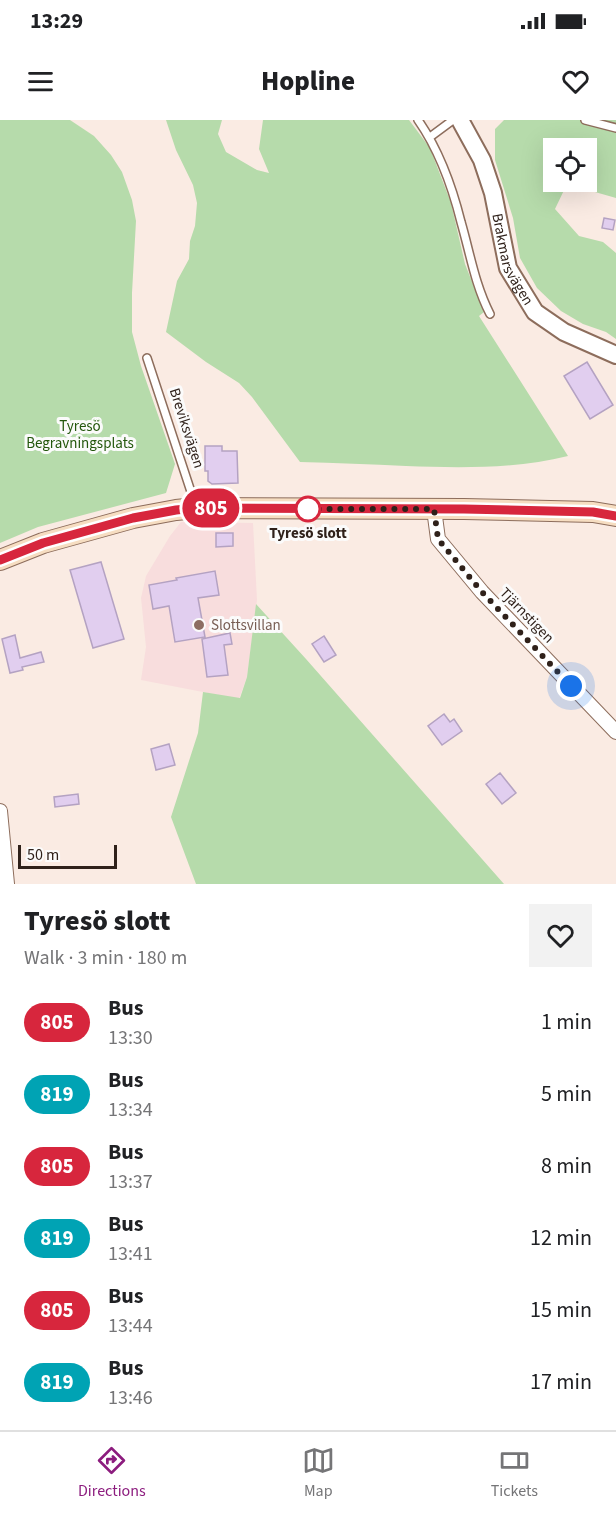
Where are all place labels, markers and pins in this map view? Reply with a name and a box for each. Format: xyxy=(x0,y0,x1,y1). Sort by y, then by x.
marker: Tyresö slott xyxy=(295,496,321,522)
place label: Tyresö slott xyxy=(269,523,347,544)
place label: Slottsvillan xyxy=(211,615,281,636)
marker: Slottsvillan xyxy=(192,618,206,632)

